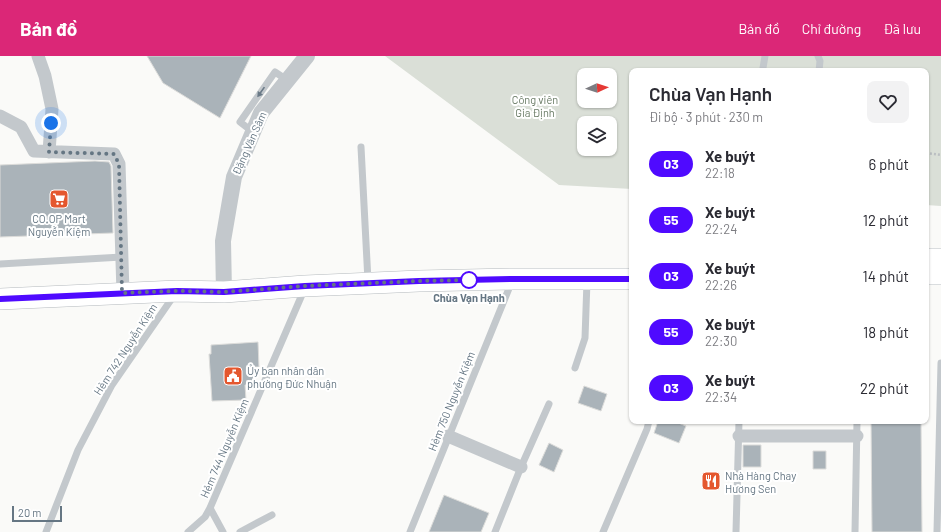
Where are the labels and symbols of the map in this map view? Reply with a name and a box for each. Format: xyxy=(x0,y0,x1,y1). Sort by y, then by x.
north arrow xyxy=(577,68,617,108)
one-way arrow xyxy=(257,86,265,97)
park label: Công viên Gia Định xyxy=(512,93,558,119)
street label: Đặng Văn Sâm xyxy=(229,109,269,177)
your location xyxy=(41,113,61,133)
supermarket icon: CO.OP Mart Nguyễn Kiệm xyxy=(48,188,70,210)
place label: CO.OP Mart Nguyễn Kiệm xyxy=(28,212,90,238)
marker: Chùa Vạn Hạnh xyxy=(460,271,478,289)
place label: Chùa Vạn Hạnh xyxy=(433,291,505,304)
street label: Hẻm 742 Nguyễn Kiệm xyxy=(91,301,159,397)
street label: Hẻm 750 Nguyễn Kiệm xyxy=(425,349,477,453)
place label: Ủy ban nhân dân phường Đức Nhuận xyxy=(247,364,337,390)
public building icon: Ủy ban nhân dân phường Đức Nhuận xyxy=(222,365,244,387)
street label: Hẻm 744 Nguyễn Kiệm xyxy=(197,396,251,500)
place label: Nhà Hàng Chay Hương Sen xyxy=(725,469,796,495)
restaurant icon: Nhà Hàng Chay Hương Sen xyxy=(700,470,722,492)
scale bar xyxy=(12,504,62,523)

